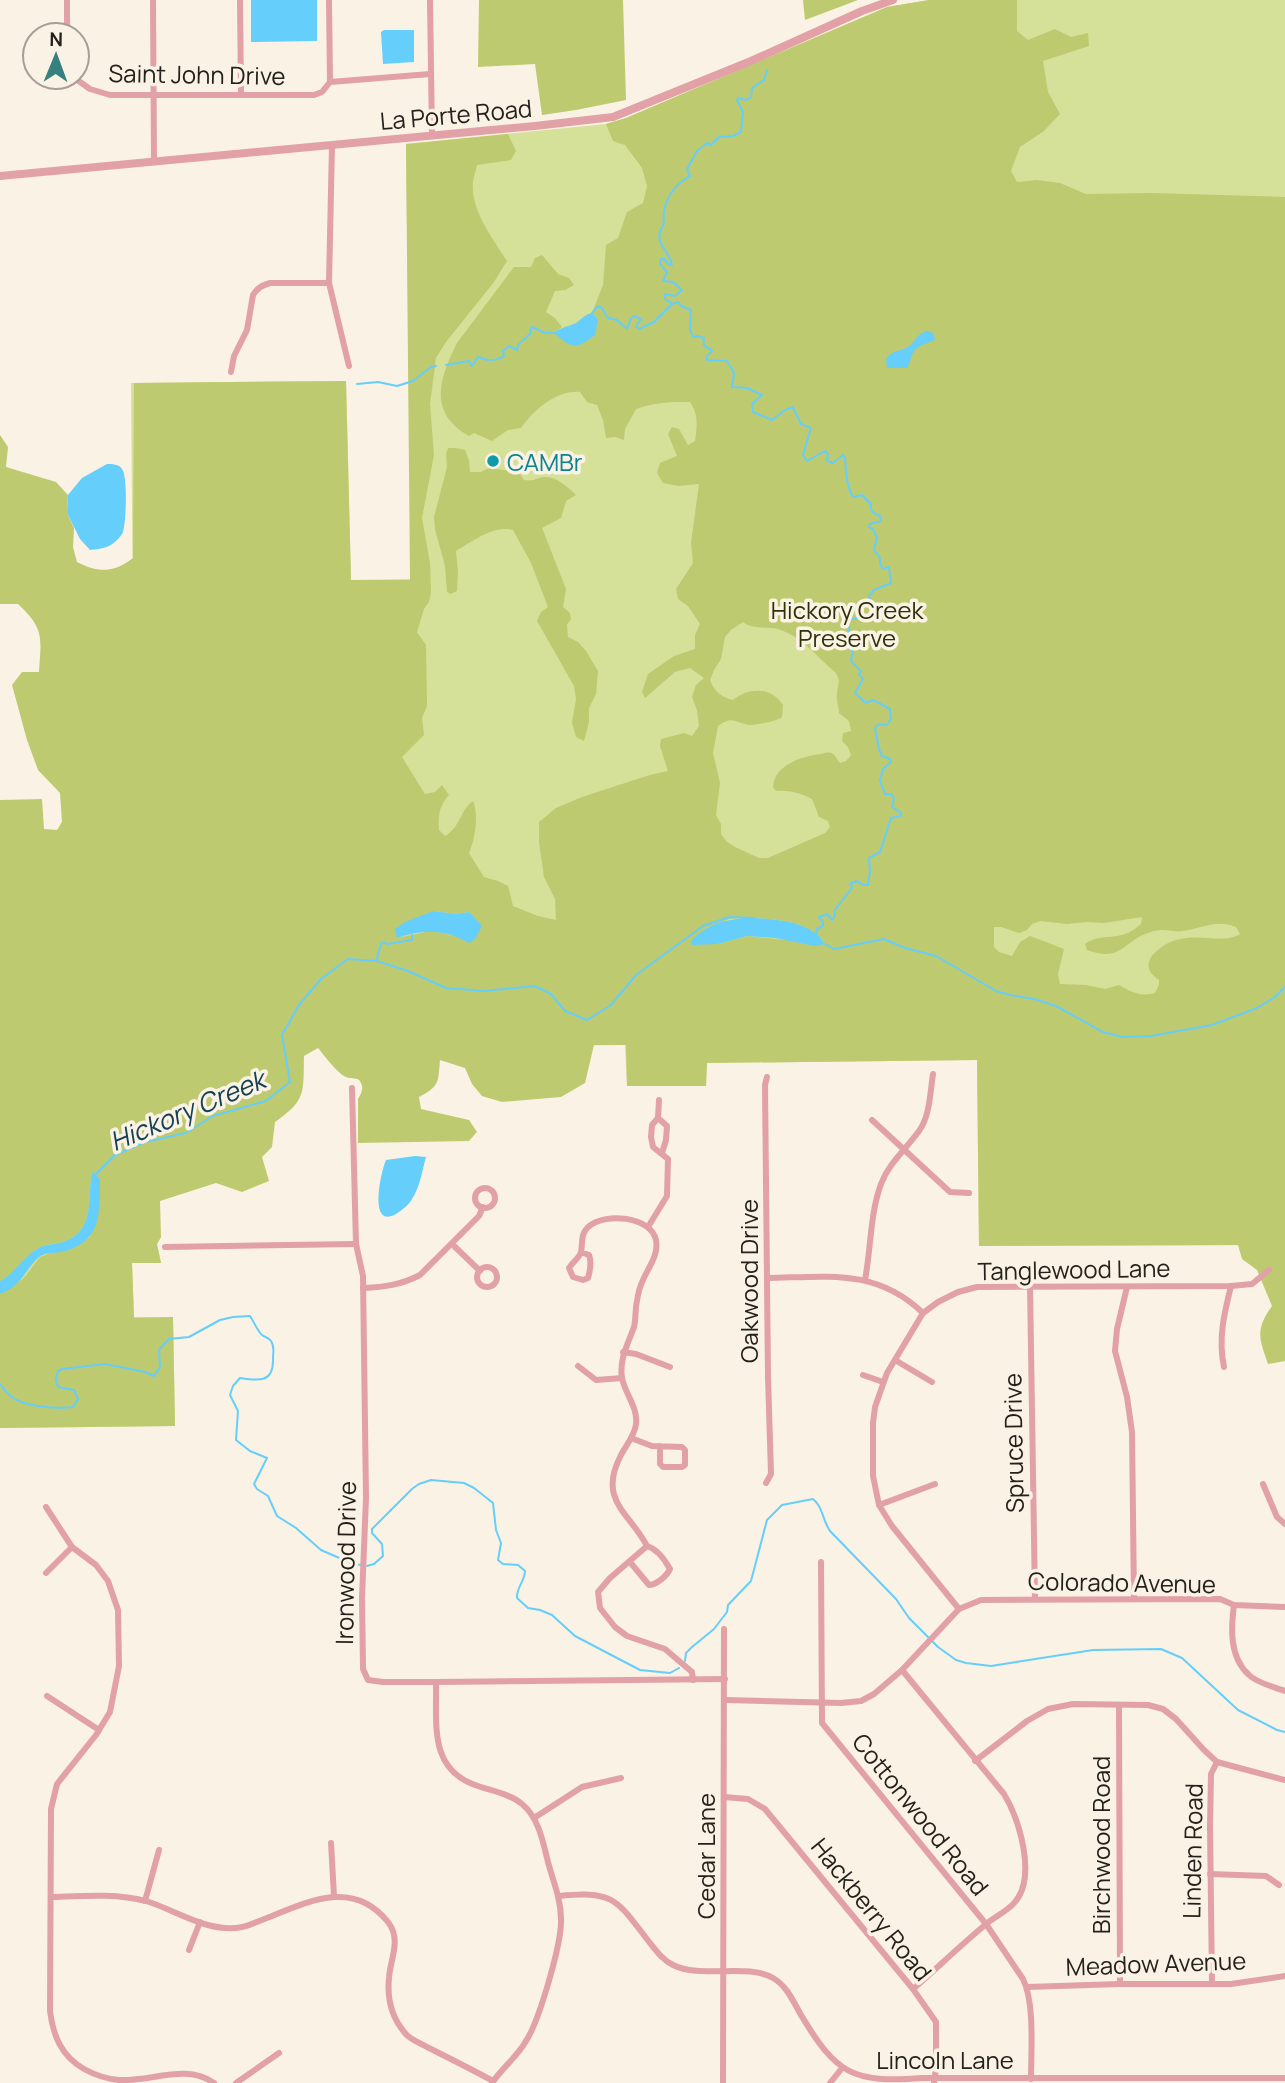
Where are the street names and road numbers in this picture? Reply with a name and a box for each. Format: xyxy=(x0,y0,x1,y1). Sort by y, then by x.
street label: Saint John Drive xyxy=(108,56,286,92)
street label: La Porte Road xyxy=(379,91,533,137)
street label: Oakwood Drive xyxy=(732,1199,765,1363)
street label: Tanglewood Lane xyxy=(977,1251,1171,1287)
street label: Spruce Drive xyxy=(995,1373,1031,1513)
street label: Ironwood Drive xyxy=(327,1481,363,1645)
street label: Colorado Avenue xyxy=(1028,1564,1216,1600)
street label: Cottonwood Road xyxy=(845,1726,997,1902)
street label: Birchwood Road xyxy=(1084,1756,1117,1934)
street label: Linden Road xyxy=(1174,1783,1210,1919)
street label: Cedar Lane xyxy=(689,1793,722,1919)
street label: Hackberry Road xyxy=(804,1831,940,1987)
street label: Meadow Avenue xyxy=(1065,1943,1247,1983)
street label: Lincoln Lane xyxy=(876,2043,1014,2076)

